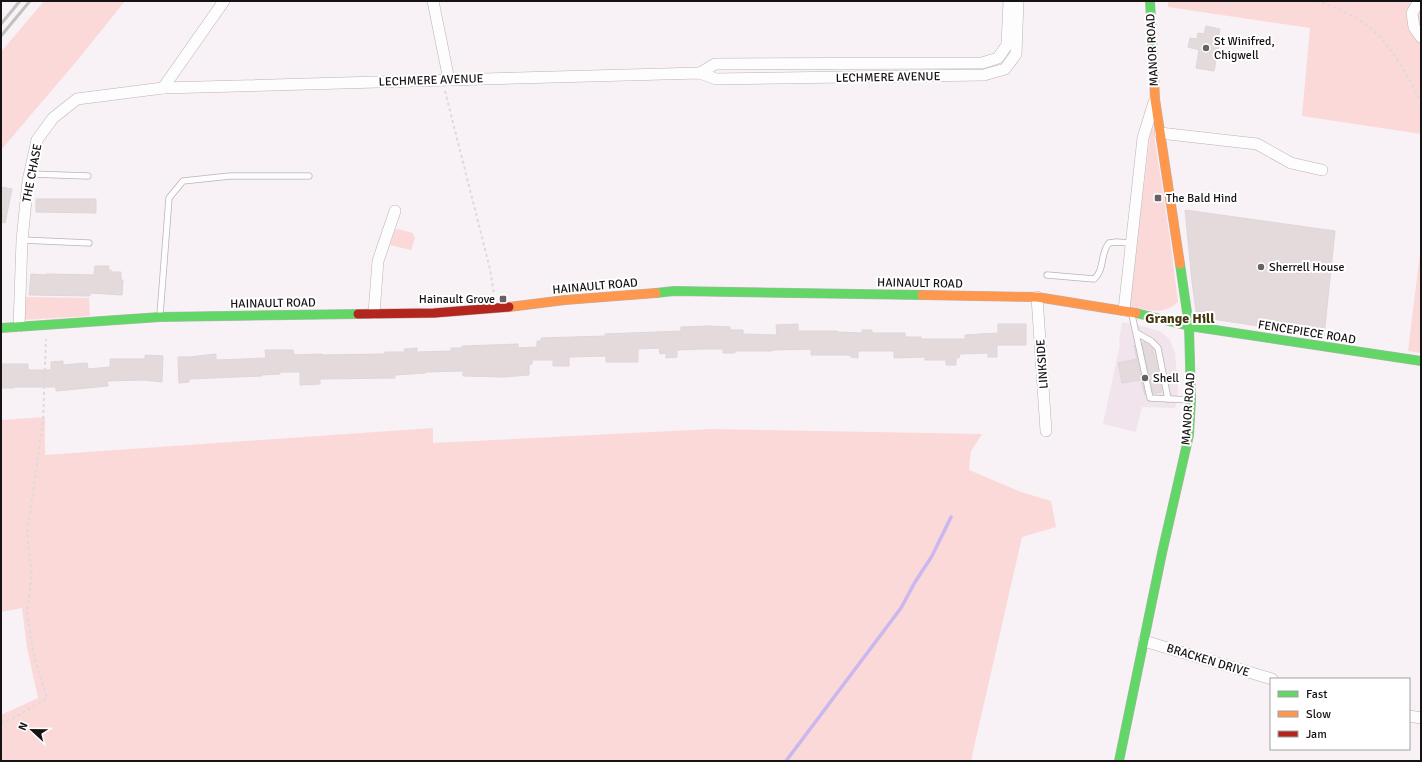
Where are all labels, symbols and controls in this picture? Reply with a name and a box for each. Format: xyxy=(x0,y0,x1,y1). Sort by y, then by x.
street label: MANOR ROAD xyxy=(1143,13,1162,87)
place label: St Winifred, Chigwell xyxy=(1214,34,1275,63)
marker: St Winifred, Chigwell xyxy=(1201,43,1211,53)
street label: LECHMERE AVENUE xyxy=(836,69,941,86)
street label: LECHMERE AVENUE xyxy=(378,71,484,90)
street label: THE CHASE xyxy=(19,142,46,204)
place label: The Bald Hind xyxy=(1166,191,1237,206)
marker: The Bald Hind xyxy=(1153,193,1163,203)
place label: Sherrell House xyxy=(1269,260,1345,275)
marker: Sherrell House xyxy=(1256,262,1266,272)
street label: HAINAULT ROAD xyxy=(552,275,639,298)
street label: HAINAULT ROAD xyxy=(877,275,963,292)
place label: Hainault Grove xyxy=(419,292,495,307)
marker: Hainault Grove xyxy=(498,294,508,304)
street label: HAINAULT ROAD xyxy=(230,295,316,312)
district label: Grange Hill xyxy=(1145,310,1215,327)
street label: FENCEPIECE ROAD xyxy=(1257,317,1357,348)
street label: LINKSIDE xyxy=(1033,338,1052,389)
place label: Shell xyxy=(1153,371,1180,386)
street label: MANOR ROAD xyxy=(1178,372,1199,446)
marker: Shell xyxy=(1140,373,1150,383)
street label: BRACKEN DRIVE xyxy=(1165,641,1251,680)
legend xyxy=(1270,678,1410,750)
text: Fast xyxy=(1306,687,1327,702)
text: Slow xyxy=(1306,707,1331,722)
north arrow xyxy=(12,710,52,750)
text: N xyxy=(16,720,31,732)
text: Jam xyxy=(1306,727,1327,742)

